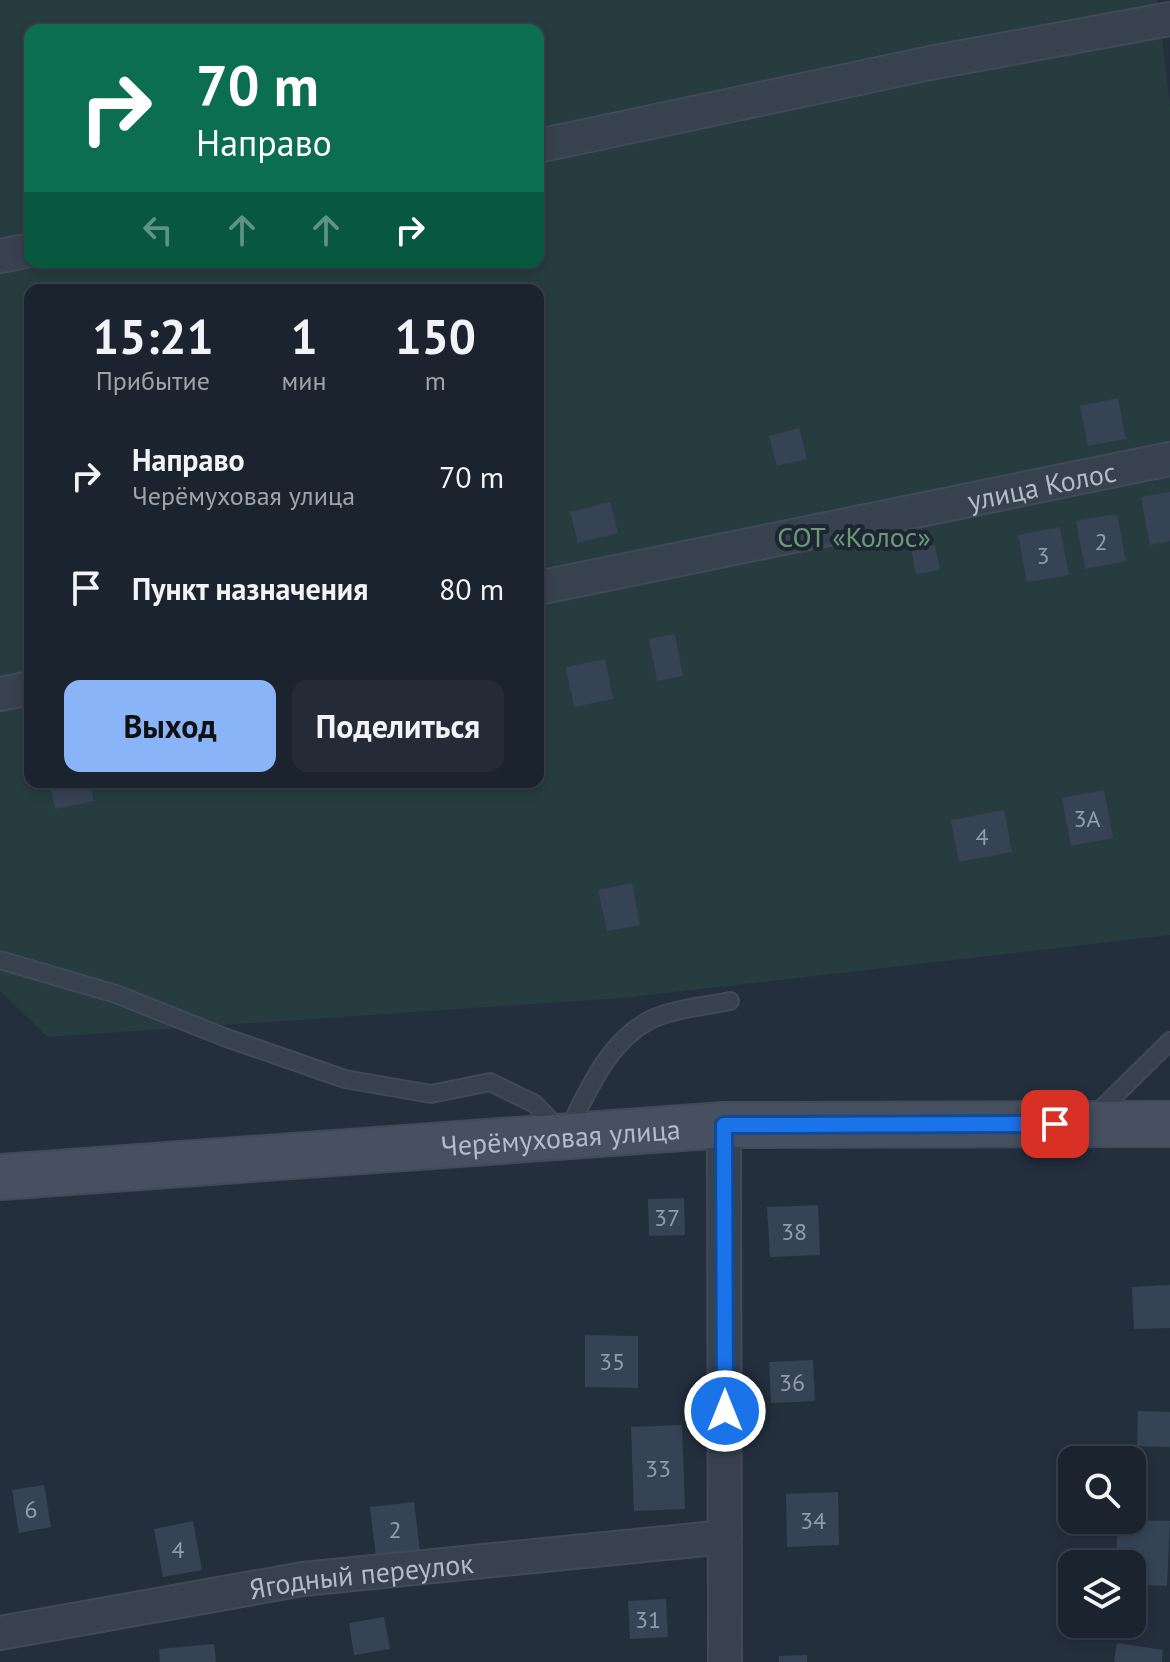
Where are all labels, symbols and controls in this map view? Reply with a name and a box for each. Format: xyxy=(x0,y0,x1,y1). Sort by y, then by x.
text: 70 m xyxy=(196,49,319,121)
icon: right xyxy=(64,56,168,160)
text: Направо xyxy=(196,119,332,166)
icon: left xyxy=(136,208,180,252)
icon: ahead xyxy=(220,208,264,252)
icon: ahead xyxy=(304,208,348,252)
icon: right xyxy=(388,208,432,252)
text: 15:21 xyxy=(92,305,214,367)
text: 1 xyxy=(290,305,318,367)
text: 150 xyxy=(394,305,476,367)
text: Прибытие xyxy=(96,364,210,397)
text: мин xyxy=(282,364,327,397)
text: m xyxy=(425,364,446,397)
text: Направо xyxy=(132,440,245,479)
street label: улица Колос xyxy=(964,452,1119,518)
icon: right xyxy=(64,454,108,498)
text: 70 m xyxy=(439,457,504,496)
text: Черёмуховая улица xyxy=(132,479,355,512)
park label: СОТ «Колос» xyxy=(777,518,931,555)
house number: 2 xyxy=(1094,526,1108,557)
house number: 3 xyxy=(1036,540,1050,571)
icon: arrive xyxy=(64,566,108,610)
text: Пункт назначения xyxy=(132,569,368,608)
text: 80 m xyxy=(439,569,504,608)
button: Выход xyxy=(64,680,276,772)
button: Поделиться xyxy=(292,680,504,772)
house number: 3А xyxy=(1073,803,1101,834)
house number: 4 xyxy=(975,821,989,852)
pin xyxy=(1021,1090,1089,1158)
icon: arrive xyxy=(1033,1102,1077,1146)
street label: Черёмуховая улица xyxy=(439,1110,682,1164)
house number: 37 xyxy=(654,1202,680,1233)
house number: 38 xyxy=(781,1216,807,1247)
house number: 35 xyxy=(599,1346,625,1377)
house number: 36 xyxy=(779,1367,805,1398)
position arrow xyxy=(683,1369,767,1453)
map controls xyxy=(1058,1446,1146,1638)
button: search xyxy=(1058,1446,1146,1534)
house number: 33 xyxy=(645,1453,671,1484)
house number: 6 xyxy=(24,1494,38,1525)
house number: 34 xyxy=(800,1505,826,1536)
house number: 2 xyxy=(388,1514,402,1545)
house number: 4 xyxy=(171,1534,185,1565)
street label: Ягодный переулок xyxy=(246,1544,476,1607)
button: layers xyxy=(1058,1550,1146,1638)
house number: 31 xyxy=(635,1604,661,1635)

